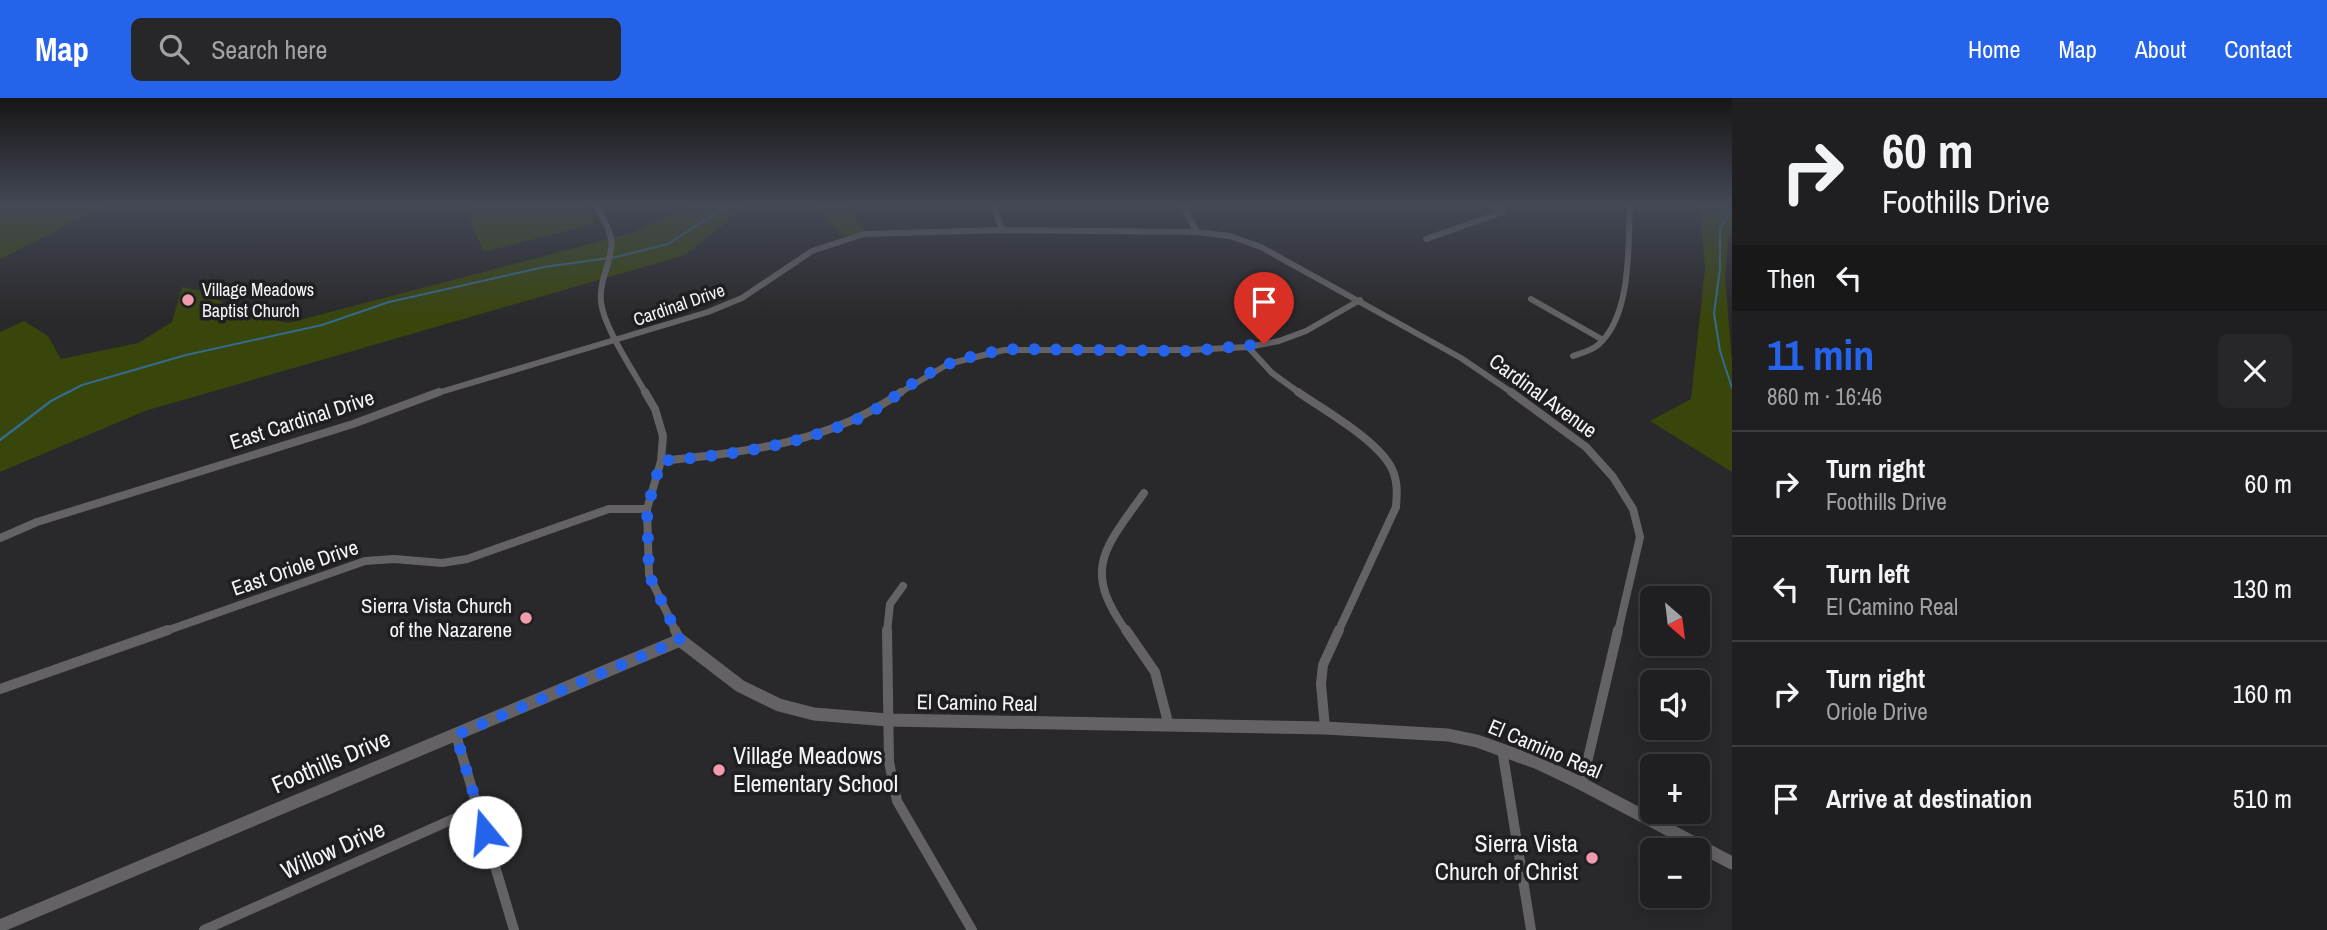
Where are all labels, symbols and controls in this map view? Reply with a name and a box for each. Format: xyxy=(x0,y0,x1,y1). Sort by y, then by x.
search box xyxy=(131,18,621,81)
text: Map xyxy=(35,27,89,71)
icon: search xyxy=(155,30,193,68)
text: Search here xyxy=(211,32,327,67)
text: Home xyxy=(1968,33,2020,65)
text: Map xyxy=(2058,33,2097,65)
text: About xyxy=(2135,33,2186,65)
text: Contact xyxy=(2224,33,2292,65)
text: 60 m xyxy=(1882,117,1974,183)
icon: right xyxy=(1767,126,1858,217)
text: Foothills Drive xyxy=(1882,180,2050,223)
icon: left xyxy=(1830,259,1868,297)
text: Then xyxy=(1767,261,1816,296)
pin xyxy=(1234,272,1294,344)
place label: Village Meadows Baptist Church xyxy=(202,277,314,323)
street label: Cardinal Drive xyxy=(630,277,728,332)
icon: arrive xyxy=(1245,283,1283,321)
marker: Village Meadows Baptist Church xyxy=(180,292,196,308)
text: 11 min xyxy=(1767,327,1874,383)
button: close xyxy=(2218,334,2292,408)
street label: Cardinal Avenue xyxy=(1483,347,1603,445)
text: 860 m · 16:46 xyxy=(1767,381,1882,412)
street label: East Cardinal Drive xyxy=(226,383,378,457)
text: Turn right xyxy=(1826,451,1925,486)
icon: right xyxy=(1767,465,1805,503)
text: 60 m xyxy=(2245,466,2292,501)
text: Foothills Drive xyxy=(1826,486,1947,517)
street label: East Oriole Drive xyxy=(228,532,362,603)
text: Turn left xyxy=(1826,556,1910,591)
icon: left xyxy=(1767,570,1805,608)
text: 130 m xyxy=(2233,571,2292,606)
north arrow xyxy=(1640,586,1710,656)
map controls xyxy=(1640,586,1710,908)
place label: Sierra Vista Church of the Nazarene xyxy=(361,591,512,644)
text: El Camino Real xyxy=(1826,591,1958,622)
marker: Sierra Vista Church of the Nazarene xyxy=(518,610,534,626)
text: Turn right xyxy=(1826,661,1925,696)
button: sound xyxy=(1640,670,1710,740)
icon: right xyxy=(1767,675,1805,713)
text: 160 m xyxy=(2233,676,2292,711)
street label: El Camino Real xyxy=(916,687,1038,718)
text: Oriole Drive xyxy=(1826,696,1928,727)
street label: El Camino Real xyxy=(1484,712,1606,785)
street label: Foothills Drive xyxy=(266,722,395,800)
place label: Village Meadows Elementary School xyxy=(733,739,898,799)
button: + xyxy=(1640,754,1710,824)
marker: Village Meadows Elementary School xyxy=(711,762,727,778)
icon: arrive xyxy=(1767,780,1805,818)
text: Arrive at destination xyxy=(1826,781,2032,816)
text: 510 m xyxy=(2233,781,2292,816)
position arrow xyxy=(448,795,522,869)
street label: Willow Drive xyxy=(276,812,390,886)
place label: Sierra Vista Church of Christ xyxy=(1435,827,1579,887)
button: − xyxy=(1640,838,1710,908)
marker: Sierra Vista Church of Christ xyxy=(1584,850,1600,866)

